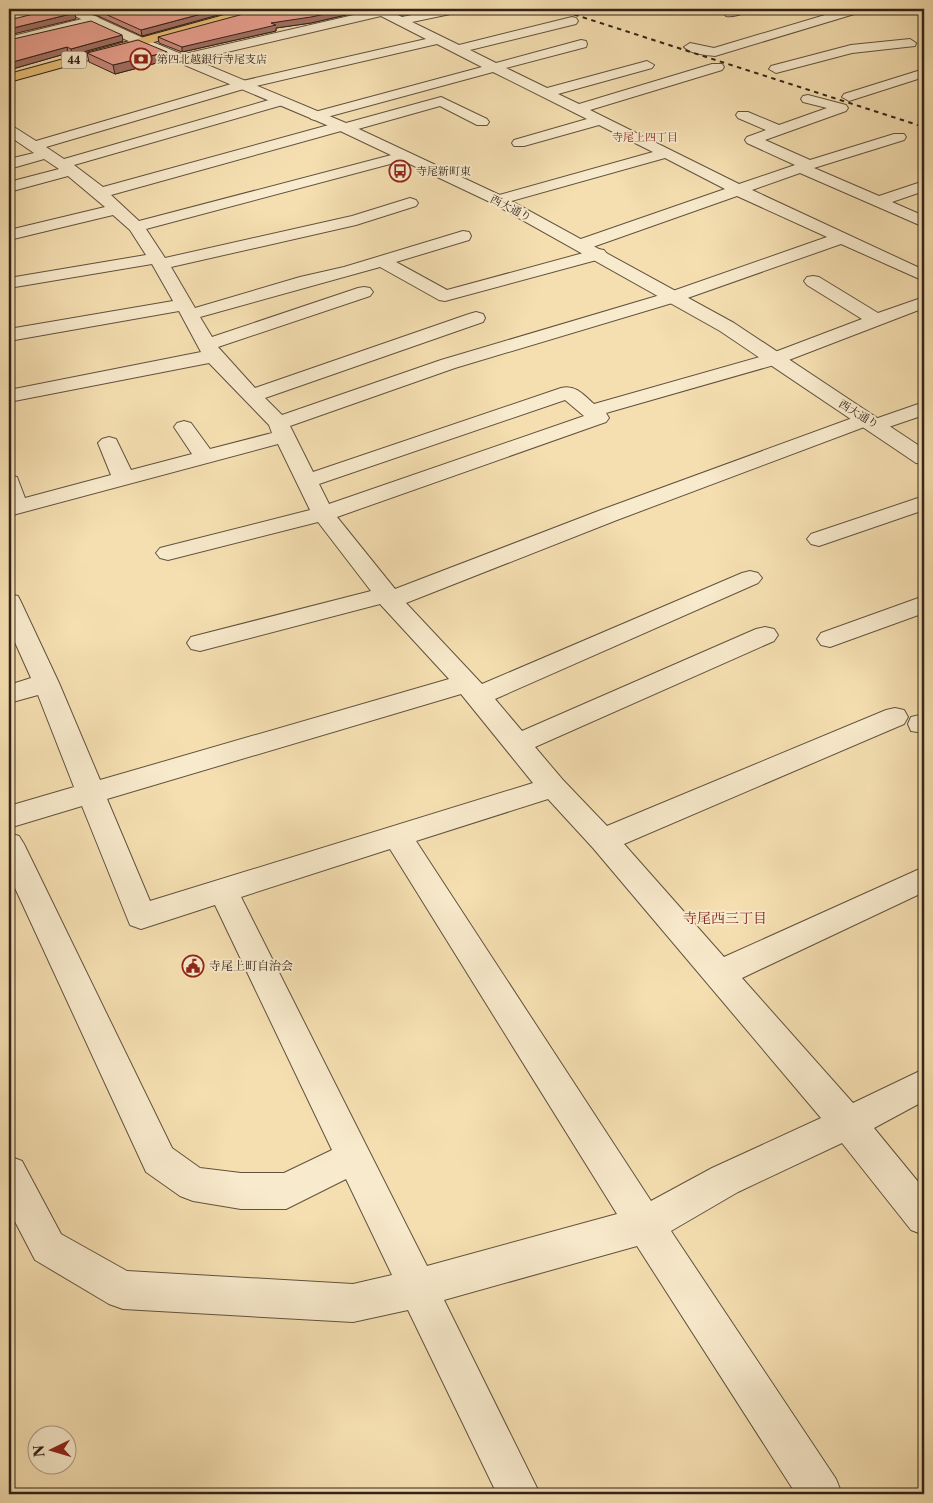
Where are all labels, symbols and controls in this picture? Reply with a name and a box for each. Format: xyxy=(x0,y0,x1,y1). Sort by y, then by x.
bank icon: 第四北越銀行寺尾支店 xyxy=(129,47,153,71)
road number: 44 xyxy=(62,52,86,68)
place label: 第四北越銀行寺尾支店 xyxy=(157,52,267,66)
district label: 寺尾上四丁目 xyxy=(612,130,678,144)
bus stop icon: 寺尾新町東 xyxy=(388,159,412,183)
place label: 寺尾新町東 xyxy=(416,164,471,178)
street label: 西大通り xyxy=(488,192,534,224)
street label: 西大通り xyxy=(837,397,881,431)
district label: 寺尾西三丁目 xyxy=(683,909,767,927)
public building icon: 寺尾上町自治会 xyxy=(181,954,205,978)
place label: 寺尾上町自治会 xyxy=(209,958,293,973)
north arrow xyxy=(28,1426,78,1476)
text: N xyxy=(30,1444,49,1458)

